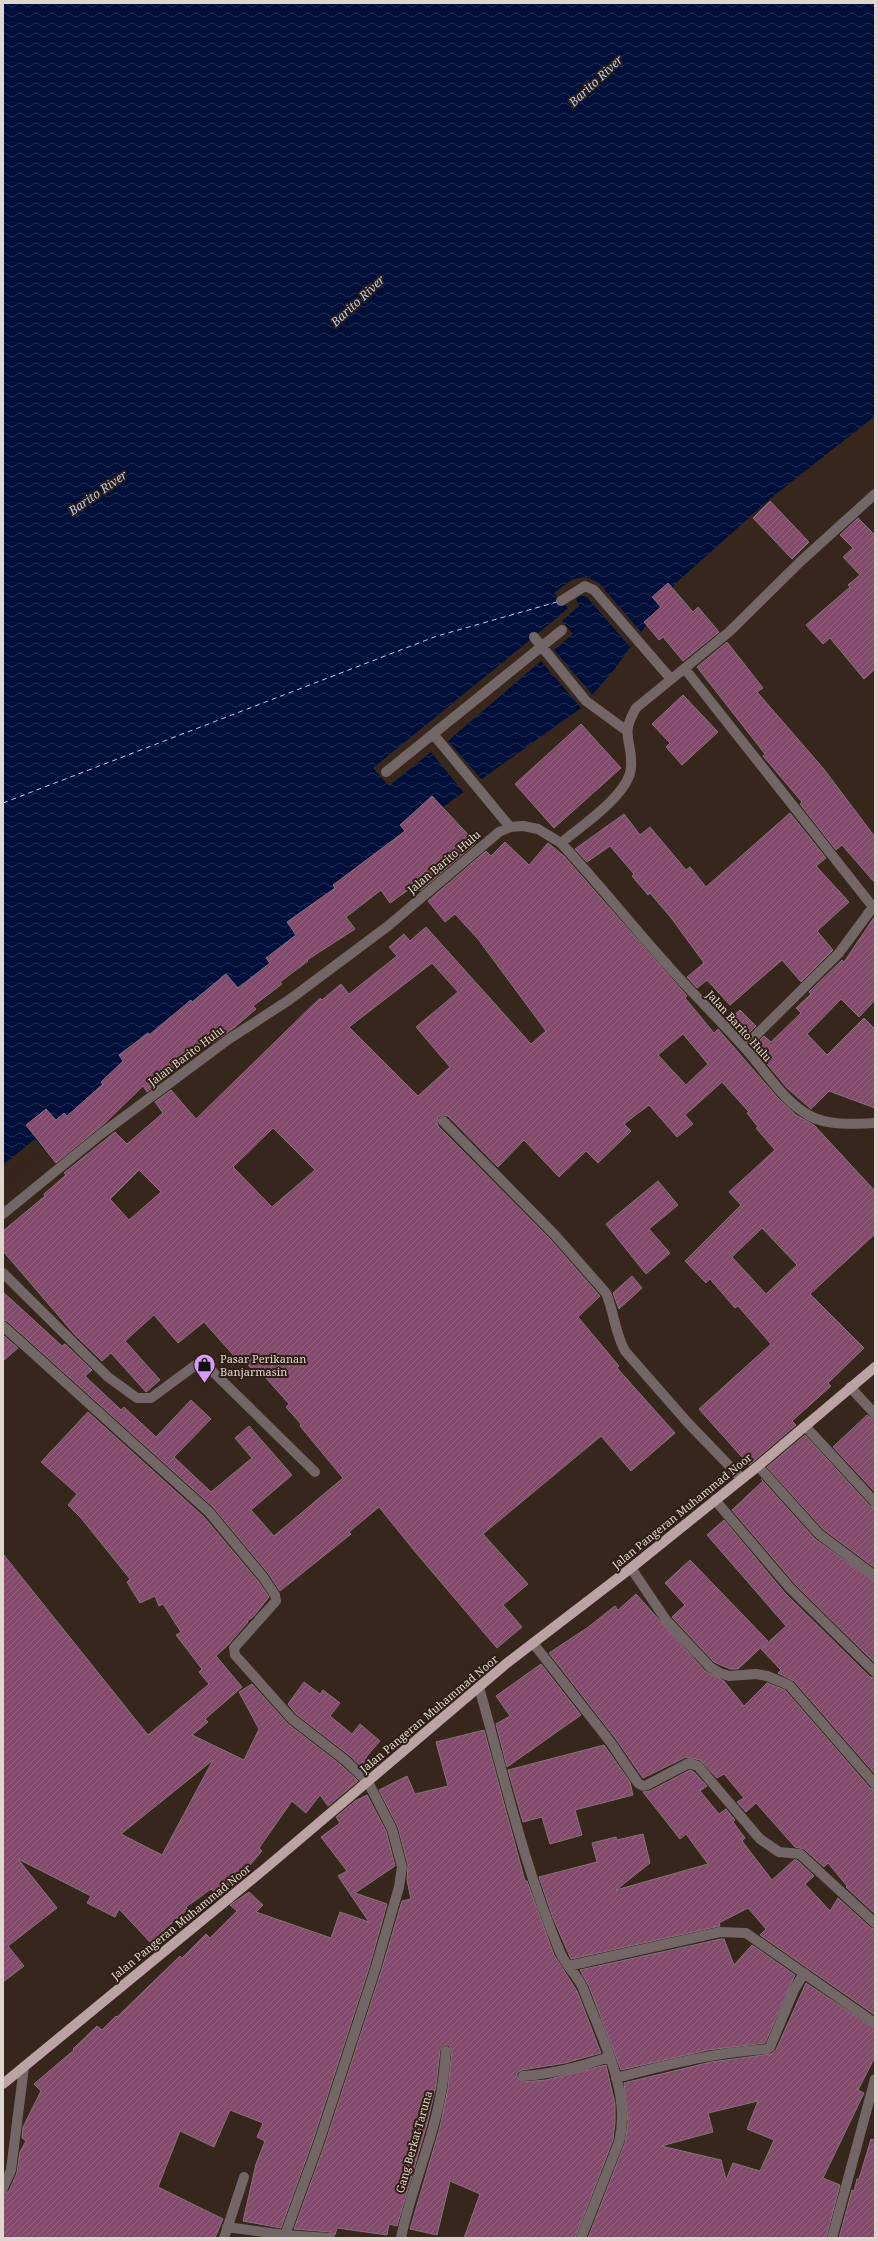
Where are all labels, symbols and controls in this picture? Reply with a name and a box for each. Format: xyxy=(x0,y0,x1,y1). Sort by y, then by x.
water label: Barito River xyxy=(564,51,627,111)
water label: Barito River xyxy=(326,271,389,331)
water label: Barito River xyxy=(64,466,131,520)
street label: Jalan Barito Hulu xyxy=(403,827,483,897)
street label: Jalan Barito Hulu xyxy=(703,986,775,1064)
street label: Jalan Barito Hulu xyxy=(144,1022,227,1090)
place label: Pasar Perikanan Banjarmasin xyxy=(220,1351,306,1379)
shop icon: Pasar Perikanan Banjarmasin xyxy=(192,1352,218,1385)
street label: Jalan Pangeran Muhammad Noor xyxy=(608,1449,755,1572)
street label: Jalan Pangeran Muhammad Noor xyxy=(356,1651,501,1777)
street label: Jalan Pangeran Muhammad Noor xyxy=(107,1860,254,1983)
street label: Gang Berkat Taruna xyxy=(392,2089,435,2195)

